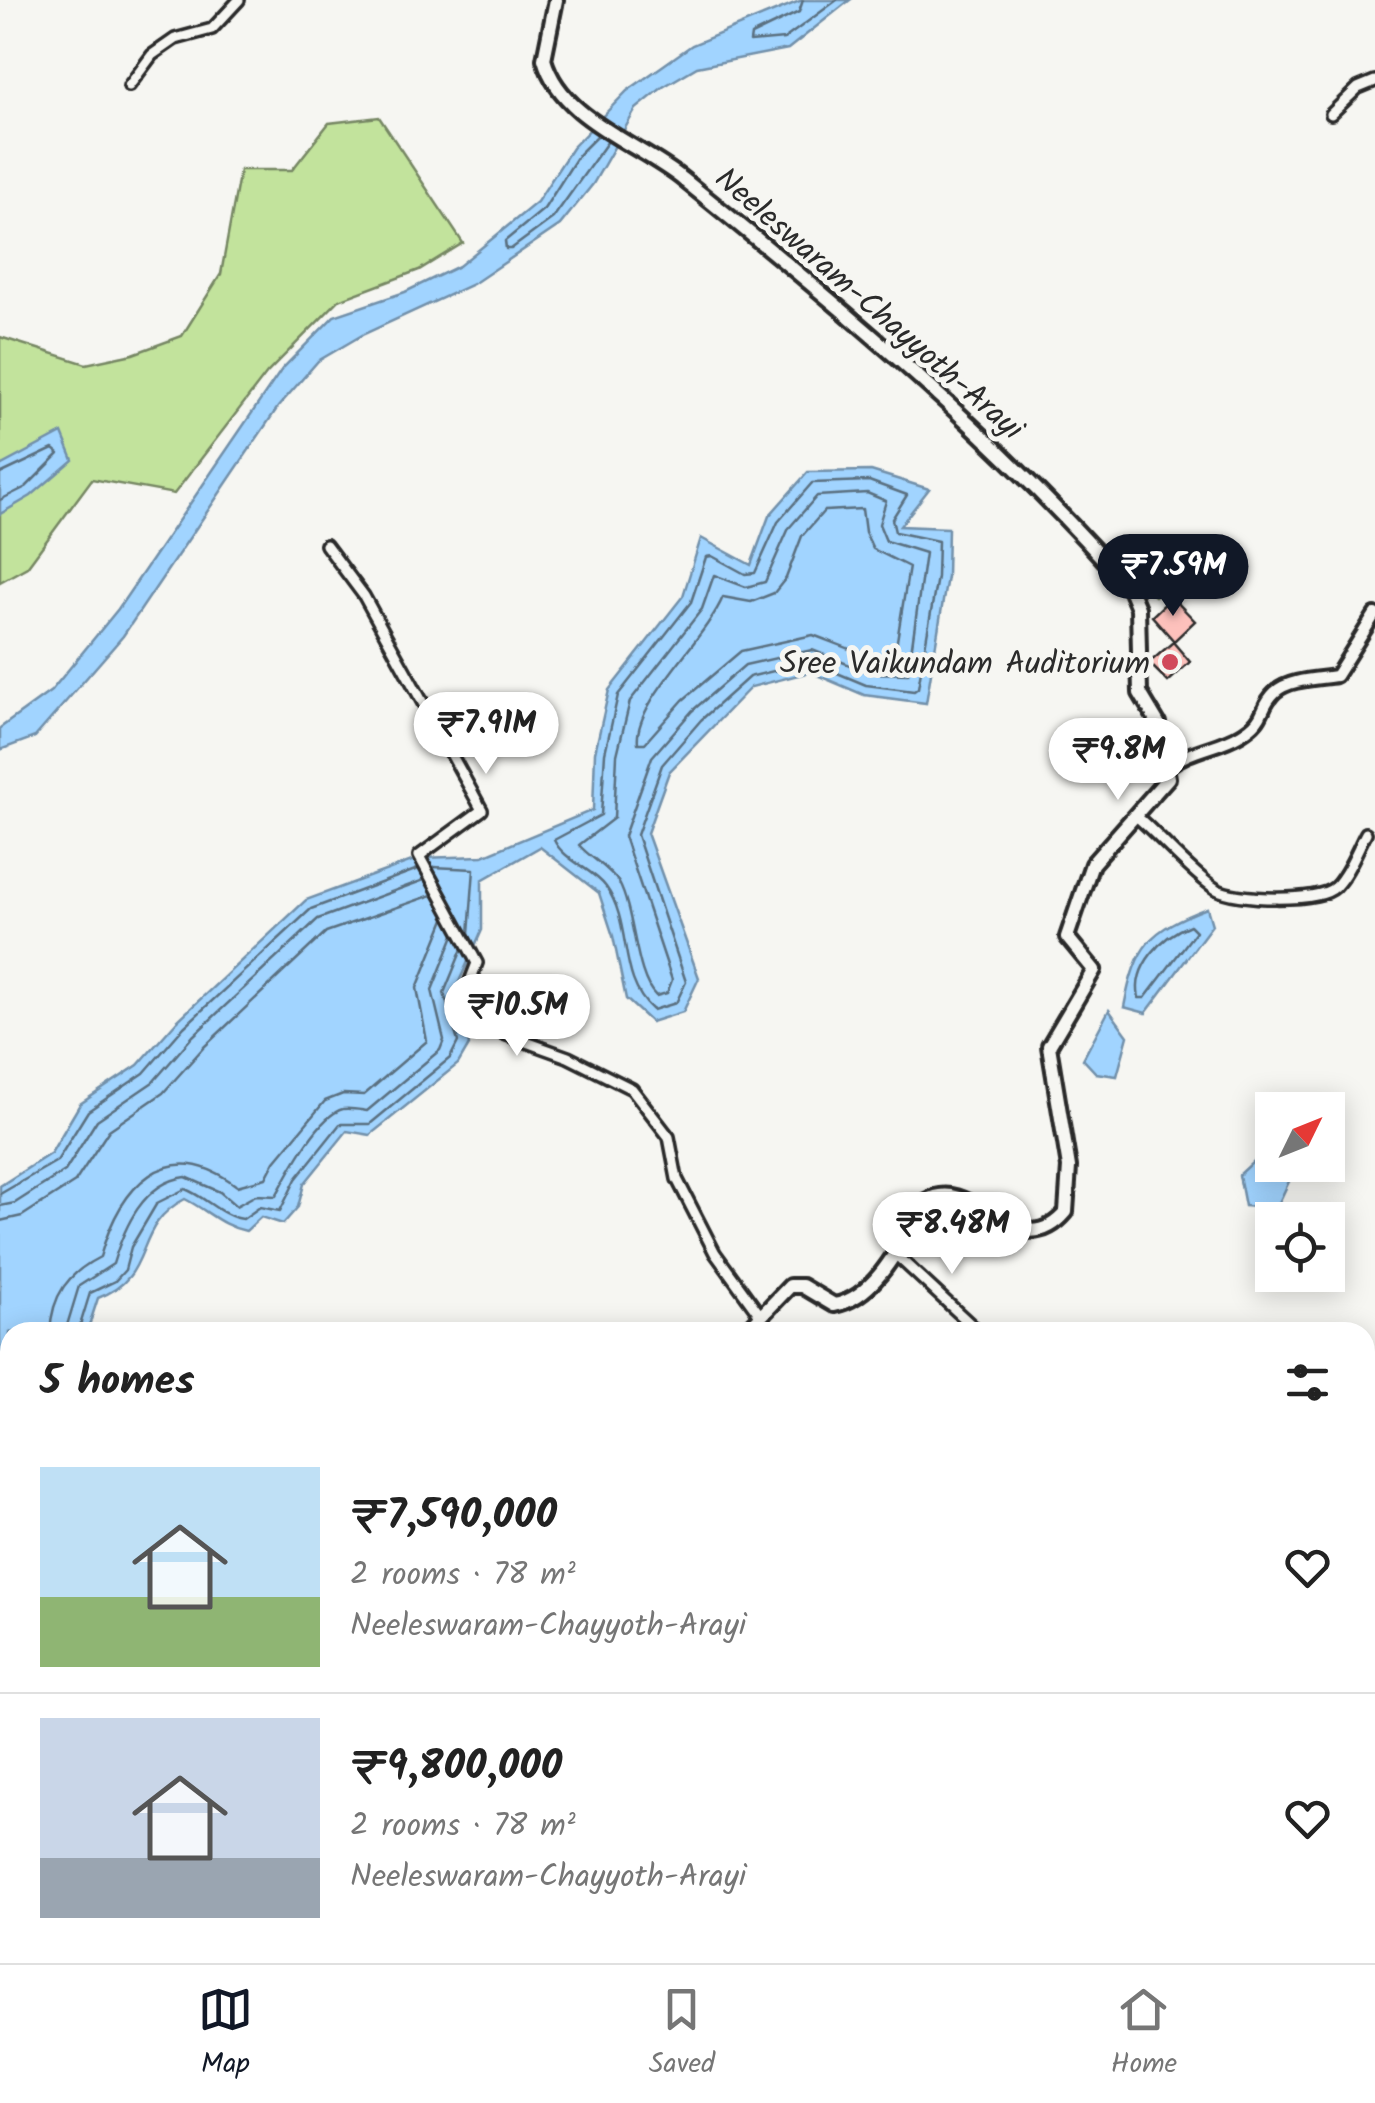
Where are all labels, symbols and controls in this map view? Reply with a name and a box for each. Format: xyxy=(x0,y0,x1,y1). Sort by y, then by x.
street label: Neeleswaram-Chayyoth-Arayi xyxy=(702,156,1036,455)
pin: ₹7.59M xyxy=(1092,534,1254,619)
text: ₹7.59M xyxy=(1119,541,1227,592)
place label: Sree Vaikundam Auditorium xyxy=(780,639,1150,690)
marker: Sree Vaikundam Auditorium xyxy=(1159,651,1181,673)
pin: ₹7.91M xyxy=(405,692,567,777)
text: ₹7.91M xyxy=(436,699,536,750)
pin: ₹9.8M xyxy=(1048,718,1188,803)
text: ₹9.8M xyxy=(1071,725,1165,776)
pin: ₹10.5M xyxy=(436,974,598,1059)
text: ₹10.5M xyxy=(466,981,568,1032)
north arrow xyxy=(1255,1092,1345,1182)
map controls xyxy=(1255,1092,1345,1292)
pin: ₹8.48M xyxy=(871,1192,1033,1277)
text: ₹8.48M xyxy=(895,1199,1009,1250)
button: locate xyxy=(1255,1202,1345,1292)
text: 5 homes xyxy=(40,1349,195,1416)
icon: filters xyxy=(1280,1355,1335,1410)
text: ₹7,590,000 xyxy=(350,1483,557,1550)
icon: home xyxy=(120,1507,240,1627)
icon: heart xyxy=(1280,1540,1335,1595)
text: 2 rooms · 78 m² xyxy=(350,1550,576,1601)
text: Neeleswaram-Chayyoth-Arayi xyxy=(350,1601,746,1652)
text: ₹9,800,000 xyxy=(350,1734,562,1801)
icon: home xyxy=(120,1758,240,1878)
icon: heart xyxy=(1280,1791,1335,1846)
text: 2 rooms · 78 m² xyxy=(350,1801,576,1852)
text: Neeleswaram-Chayyoth-Arayi xyxy=(350,1852,746,1903)
tab: Map xyxy=(198,1982,253,2087)
tab: Saved xyxy=(649,1982,715,2087)
tab: Home xyxy=(1111,1982,1177,2087)

